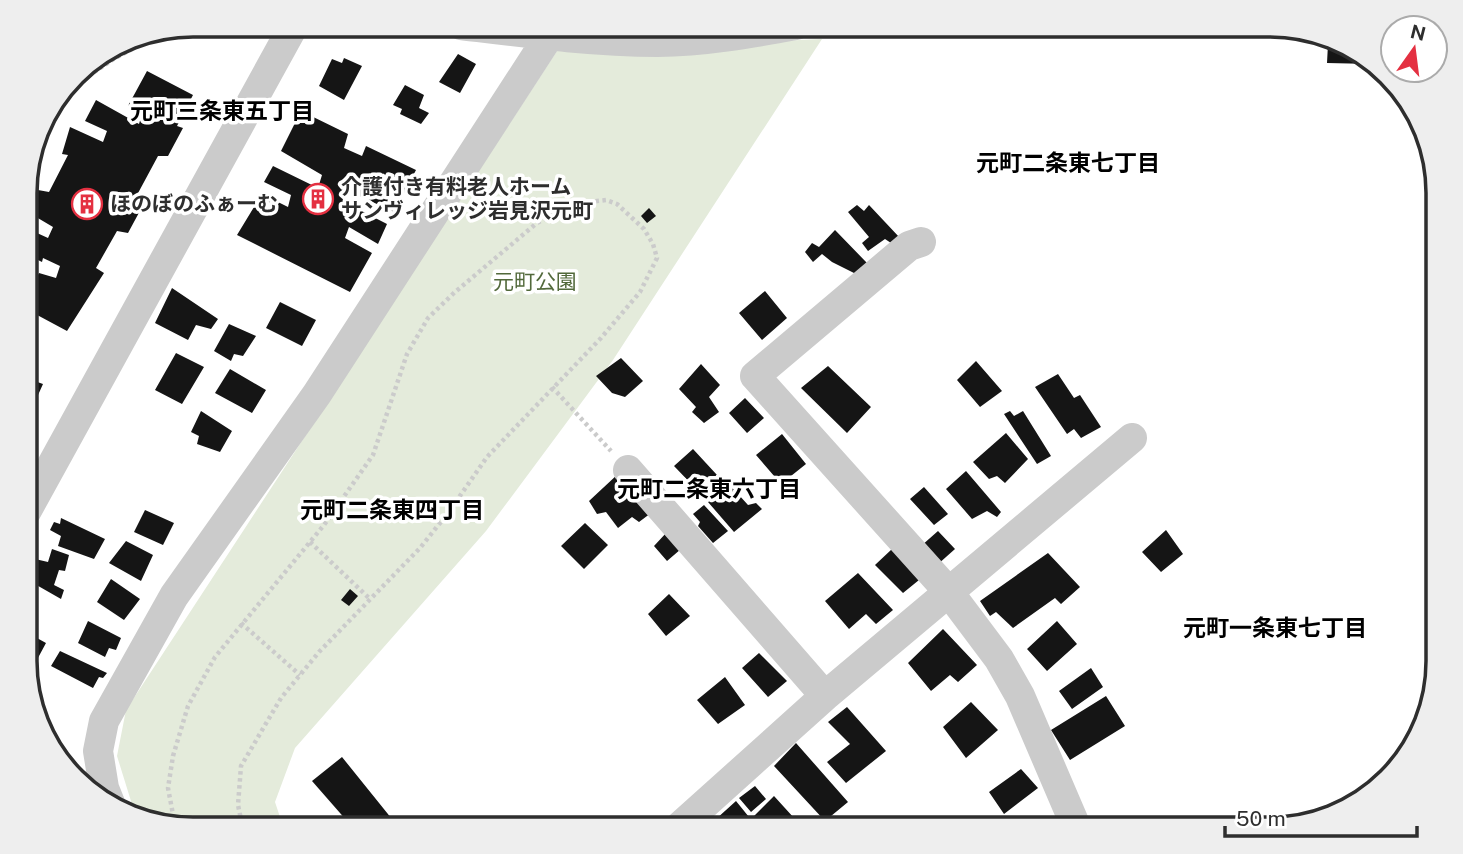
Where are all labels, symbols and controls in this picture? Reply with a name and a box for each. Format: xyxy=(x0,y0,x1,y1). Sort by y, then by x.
north arrow xyxy=(1379,14,1449,84)
text: N xyxy=(1408,20,1428,45)
district label: 元町三条東五丁目 xyxy=(130,97,314,124)
district label: 元町二条東七丁目 xyxy=(976,149,1160,176)
place label: 介護付き有料老人ホーム サンヴィレッジ岩見沢元町 xyxy=(341,174,593,223)
building icon: 介護付き有料老人ホーム サンヴィレッジ岩見沢元町 xyxy=(301,182,335,216)
building icon: ほのぼのふぁーむ xyxy=(70,187,104,221)
place label: ほのぼのふぁーむ xyxy=(110,191,278,216)
park label: 元町公園 xyxy=(493,269,577,294)
district label: 元町二条東六丁目 xyxy=(617,475,801,502)
district label: 元町二条東四丁目 xyxy=(300,496,484,523)
district label: 元町一条東七丁目 xyxy=(1183,614,1367,641)
scale bar xyxy=(1225,794,1418,838)
text: 50 m xyxy=(1236,806,1286,831)

